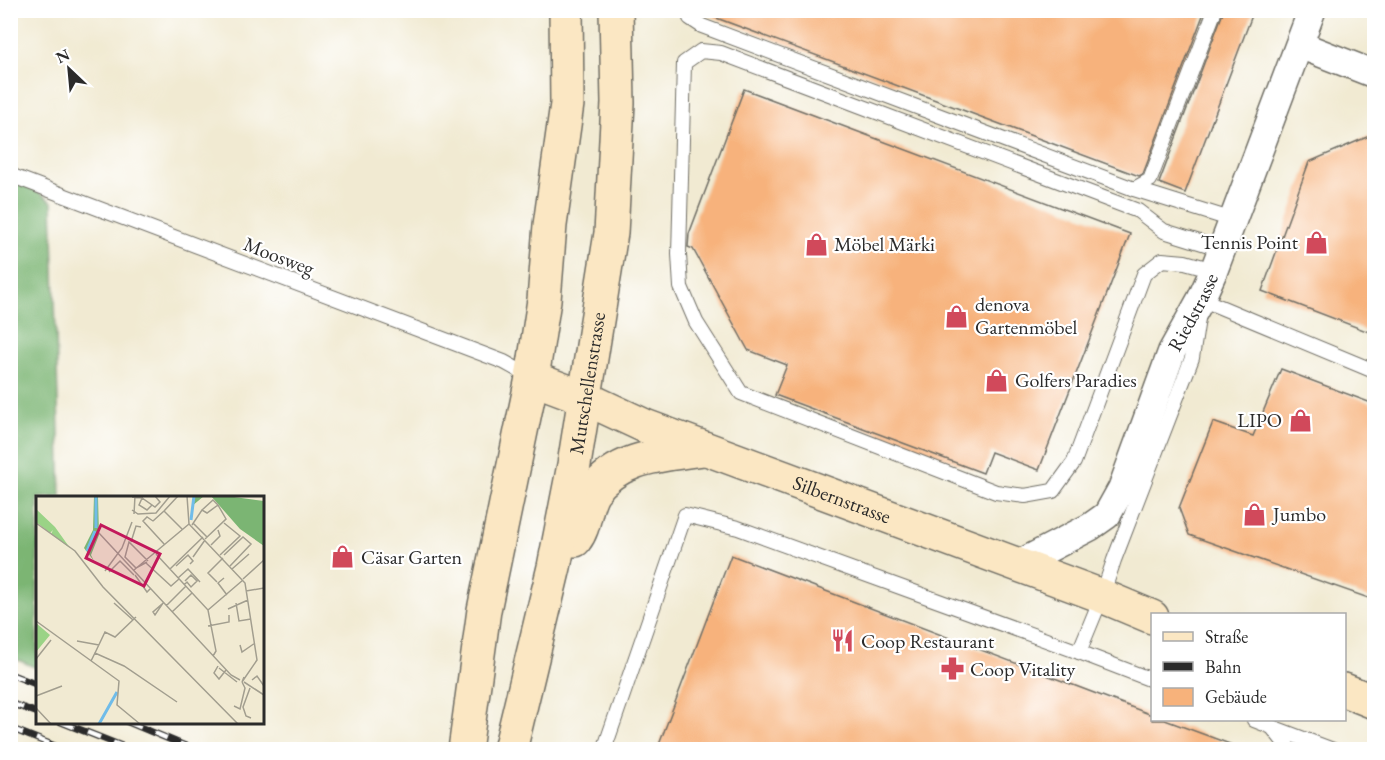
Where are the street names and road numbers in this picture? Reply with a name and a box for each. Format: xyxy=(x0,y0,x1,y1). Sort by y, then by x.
street label: Moosweg xyxy=(240,231,318,281)
street label: Riedstrasse xyxy=(1161,269,1224,356)
street label: Mutschellenstrasse xyxy=(563,310,611,456)
street label: Silbernstrasse xyxy=(789,469,895,529)

